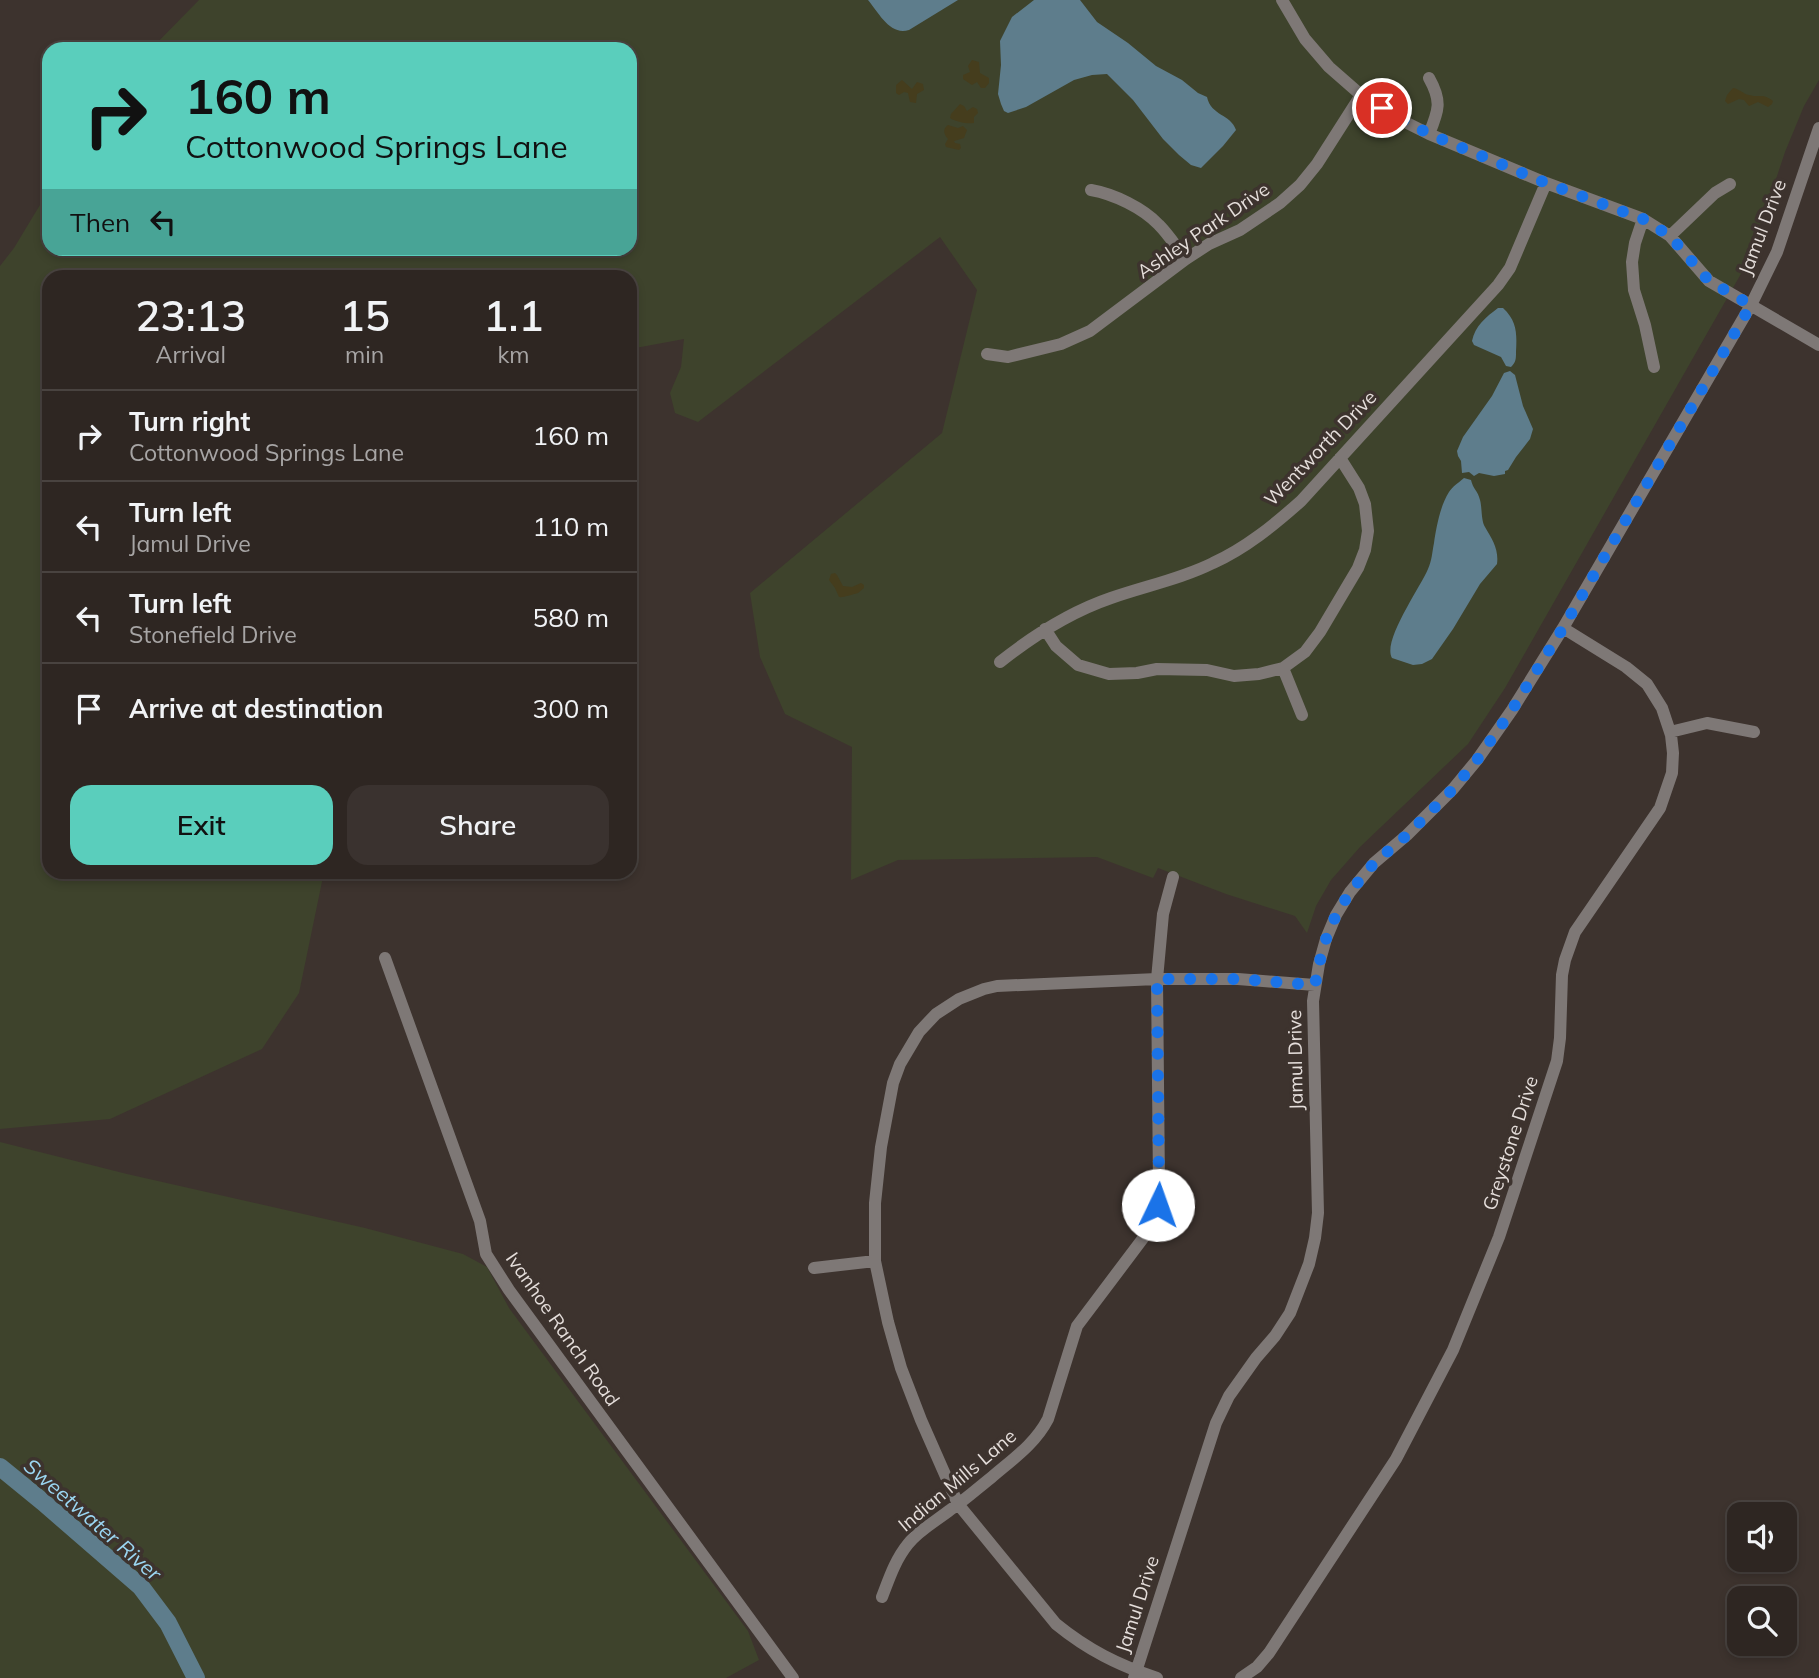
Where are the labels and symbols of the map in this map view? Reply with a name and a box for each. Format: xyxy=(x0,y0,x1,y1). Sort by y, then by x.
pin xyxy=(1352,78,1412,138)
street label: Jamul Drive xyxy=(1733,176,1791,278)
street label: Ashley Park Drive xyxy=(1132,177,1274,283)
street label: Wentworth Drive xyxy=(1259,385,1381,511)
street label: Jamul Drive xyxy=(1282,1009,1308,1111)
street label: Greystone Drive xyxy=(1477,1073,1543,1213)
position arrow xyxy=(1121,1168,1195,1242)
street label: Ivanhoe Ranch Road xyxy=(501,1247,625,1411)
street label: Indian Mills Lane xyxy=(893,1424,1021,1536)
water label: Sweetwater River xyxy=(19,1452,168,1587)
street label: Jamul Drive xyxy=(1110,1552,1164,1656)

